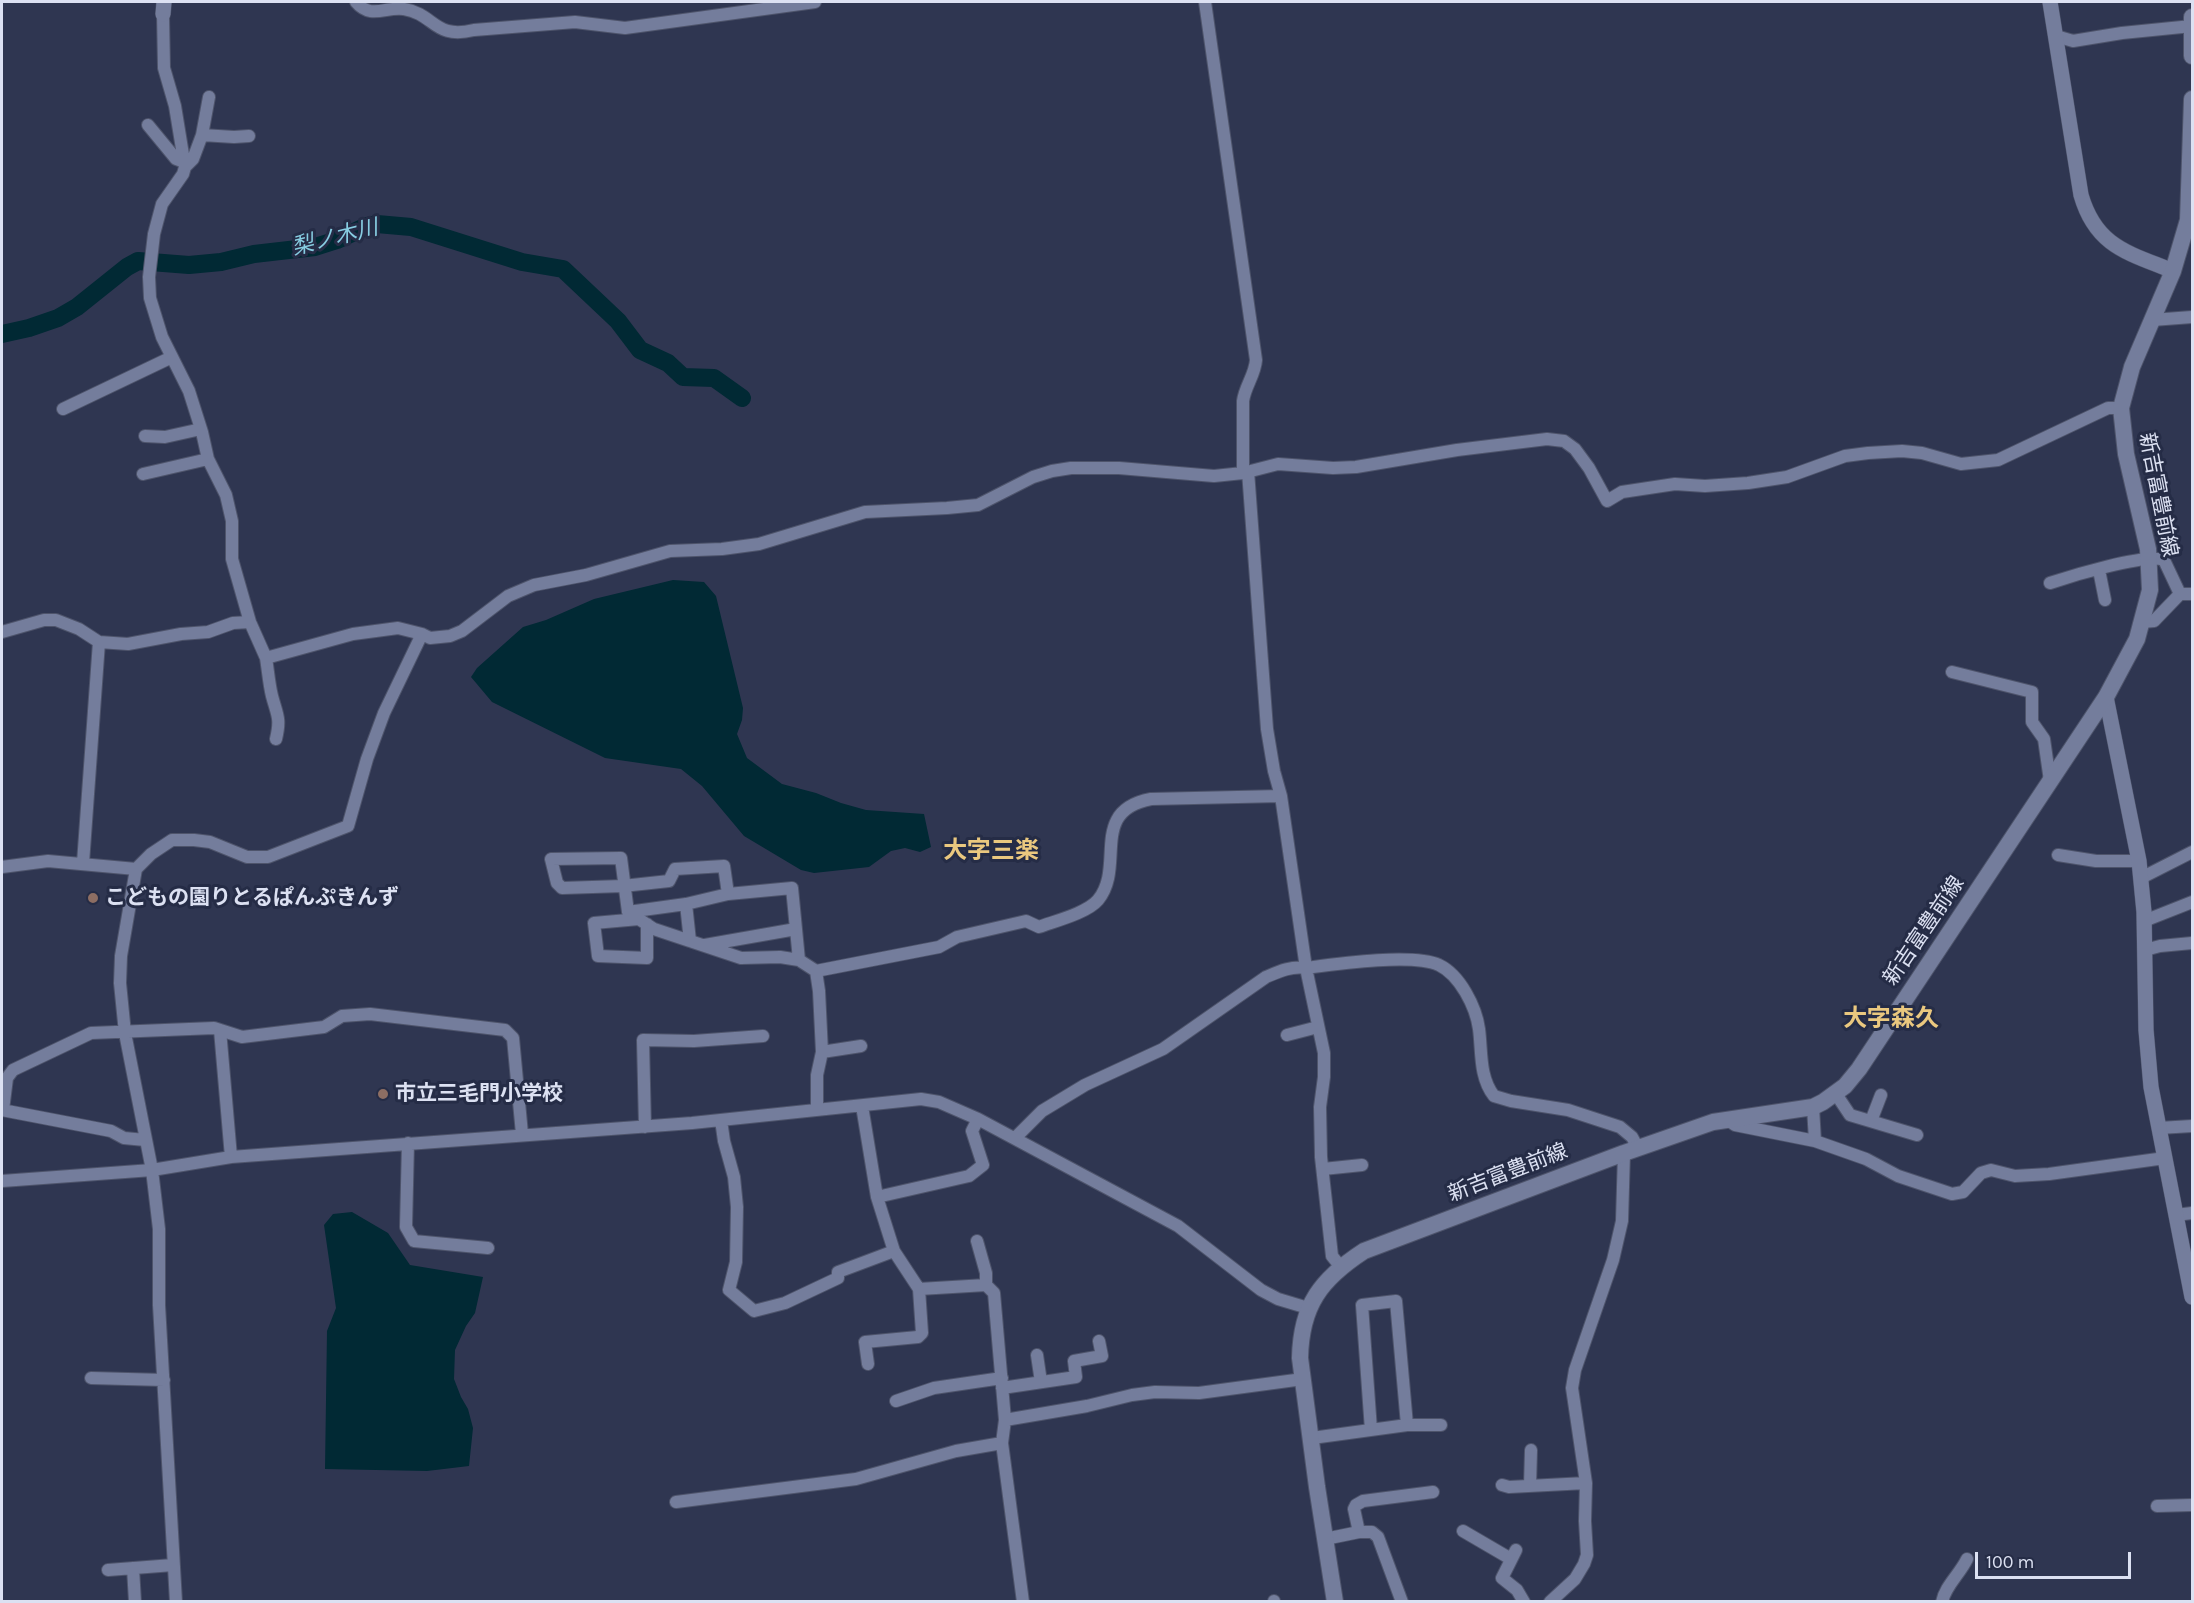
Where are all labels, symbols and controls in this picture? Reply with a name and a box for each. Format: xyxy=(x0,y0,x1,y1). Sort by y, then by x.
water label: 梨ノ木川 xyxy=(289,215,381,261)
street label: 新吉富豊前線 xyxy=(2134,431,2182,559)
district label: 大字三楽 xyxy=(943,837,1039,865)
street label: 新吉富豊前線 xyxy=(1878,872,1970,990)
place label: こどもの園りとるぱんぷきんず xyxy=(105,885,399,911)
marker: こどもの園りとるぱんぷきんず xyxy=(86,891,100,905)
district label: 大字森久 xyxy=(1843,1005,1939,1033)
place label: 市立三毛門小学校 xyxy=(395,1081,563,1107)
marker: 市立三毛門小学校 xyxy=(376,1087,390,1101)
street label: 新吉富豊前線 xyxy=(1445,1139,1571,1207)
scale bar xyxy=(1978,1540,2134,1578)
text: 100 m xyxy=(1986,1551,2034,1573)

